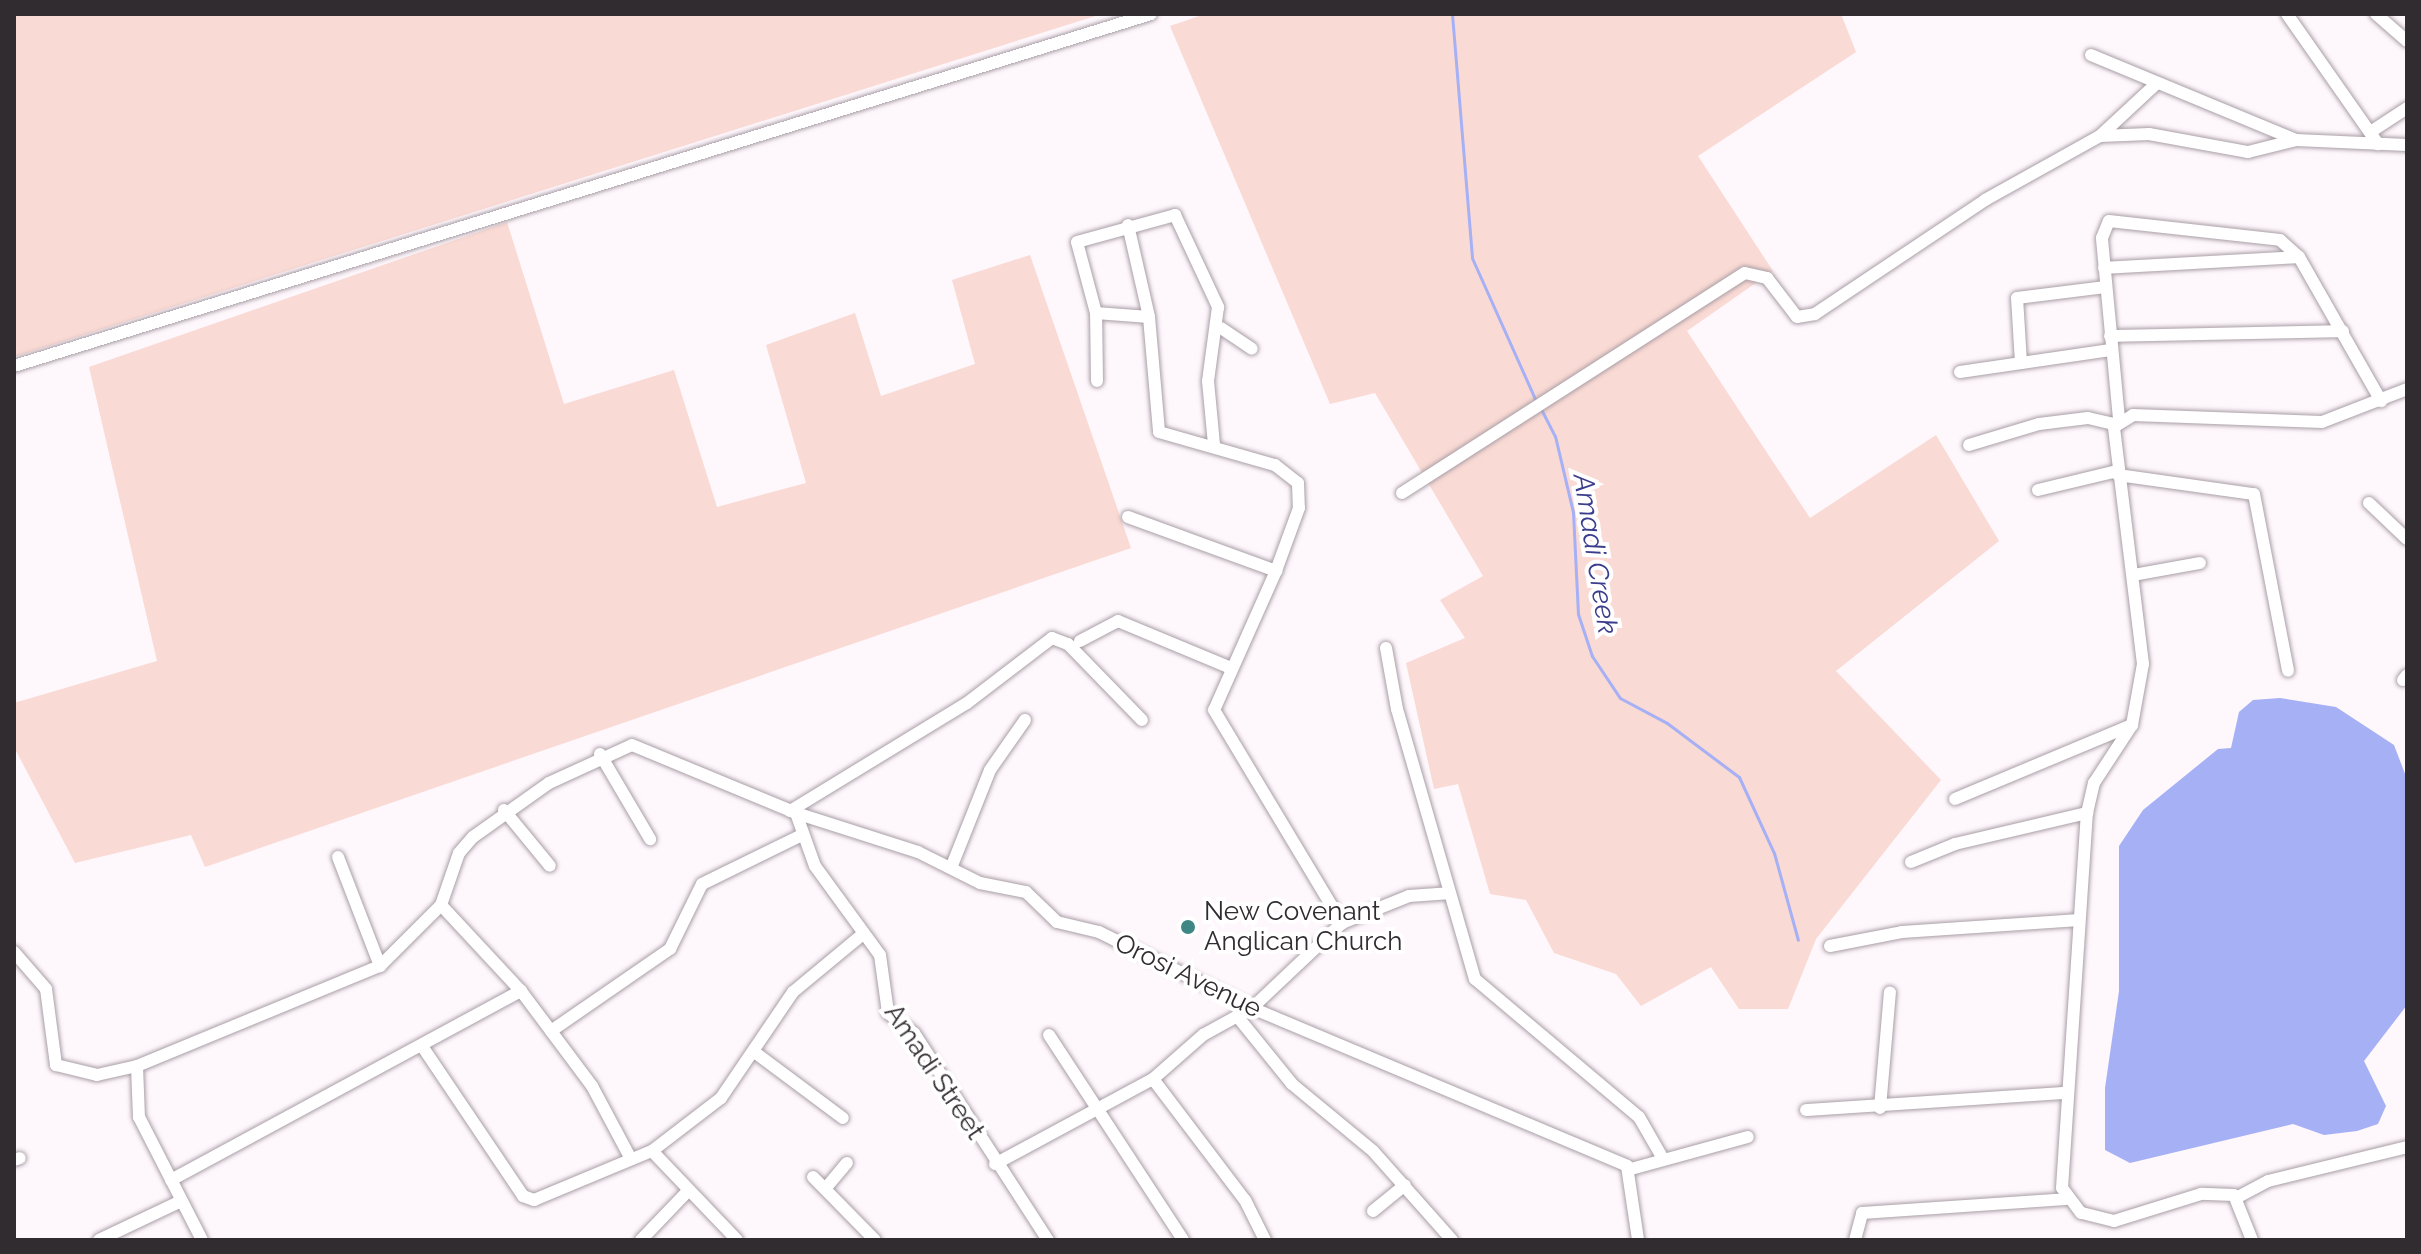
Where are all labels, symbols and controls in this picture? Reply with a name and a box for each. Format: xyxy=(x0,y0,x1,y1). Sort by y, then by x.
water label: Amadi Creek xyxy=(1566,471,1624,637)
place label: New Covenant Anglican Church xyxy=(1204,896,1402,958)
marker: New Covenant Anglican Church xyxy=(1179,918,1197,936)
street label: Orosi Avenue xyxy=(1109,927,1267,1025)
street label: Amadi Street xyxy=(877,999,991,1145)

